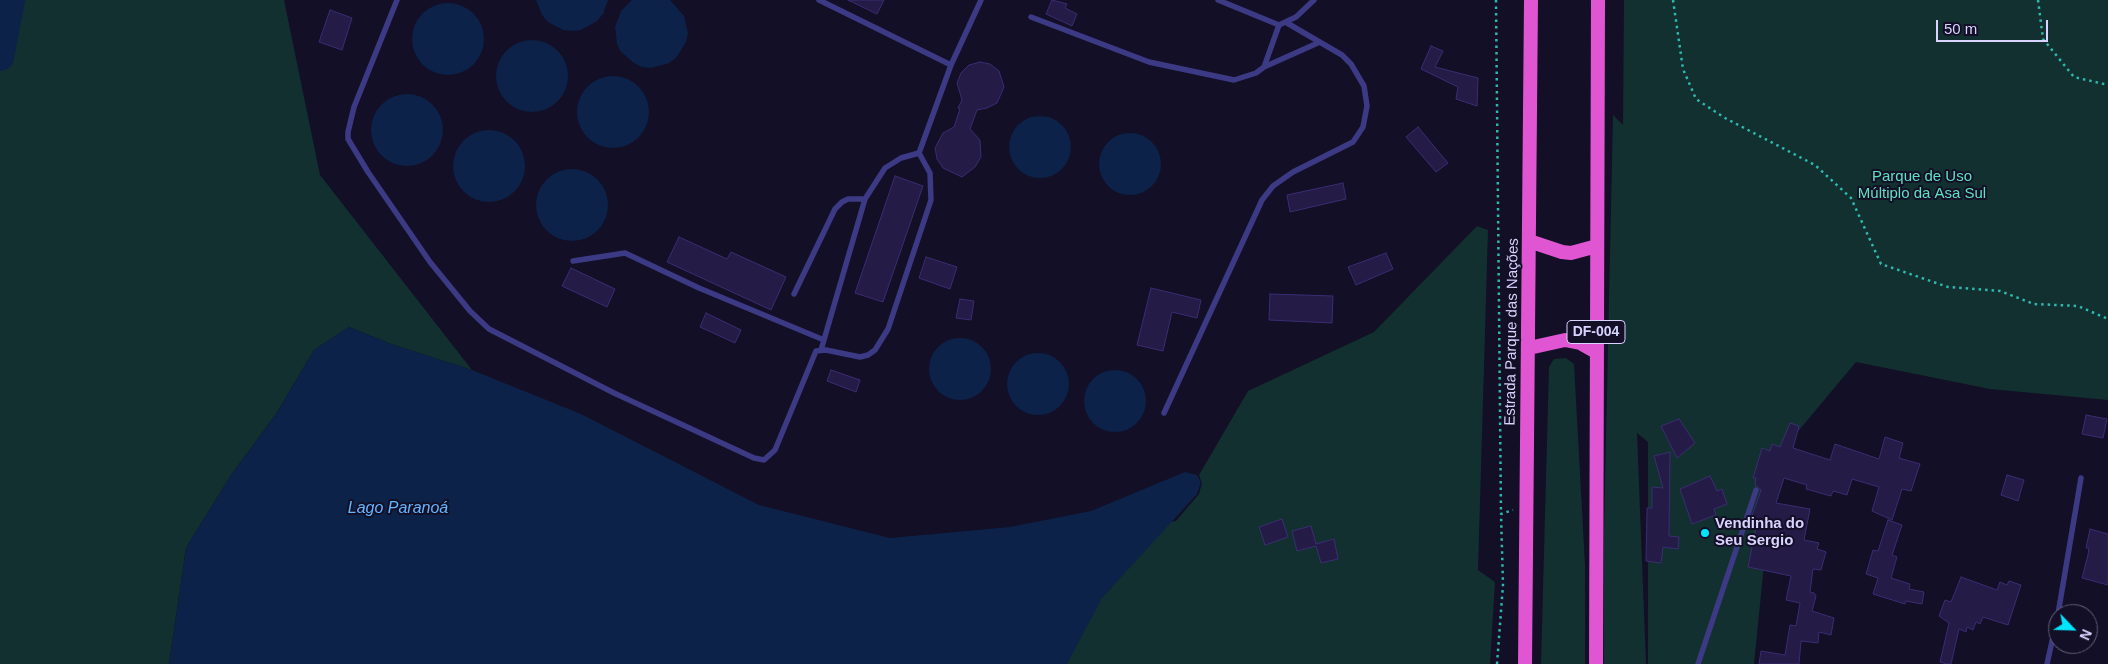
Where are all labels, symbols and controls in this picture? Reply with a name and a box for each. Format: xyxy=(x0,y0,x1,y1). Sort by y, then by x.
scale bar xyxy=(1938,10,2050,42)
text: 50 m xyxy=(1944,20,1977,37)
park label: Parque de Uso Múltiplo da Asa Sul xyxy=(1858,168,1986,203)
street label: Estrada Parque das Nações xyxy=(1501,238,1523,426)
road number: DF-004 xyxy=(1567,321,1625,344)
water label: Lago Paranoá xyxy=(348,499,448,519)
place label: Vendinha do Seu Sergio xyxy=(1715,515,1804,550)
marker: Vendinha do Seu Sergio xyxy=(1699,527,1711,539)
north arrow xyxy=(2048,604,2098,654)
text: N xyxy=(2076,627,2095,643)

